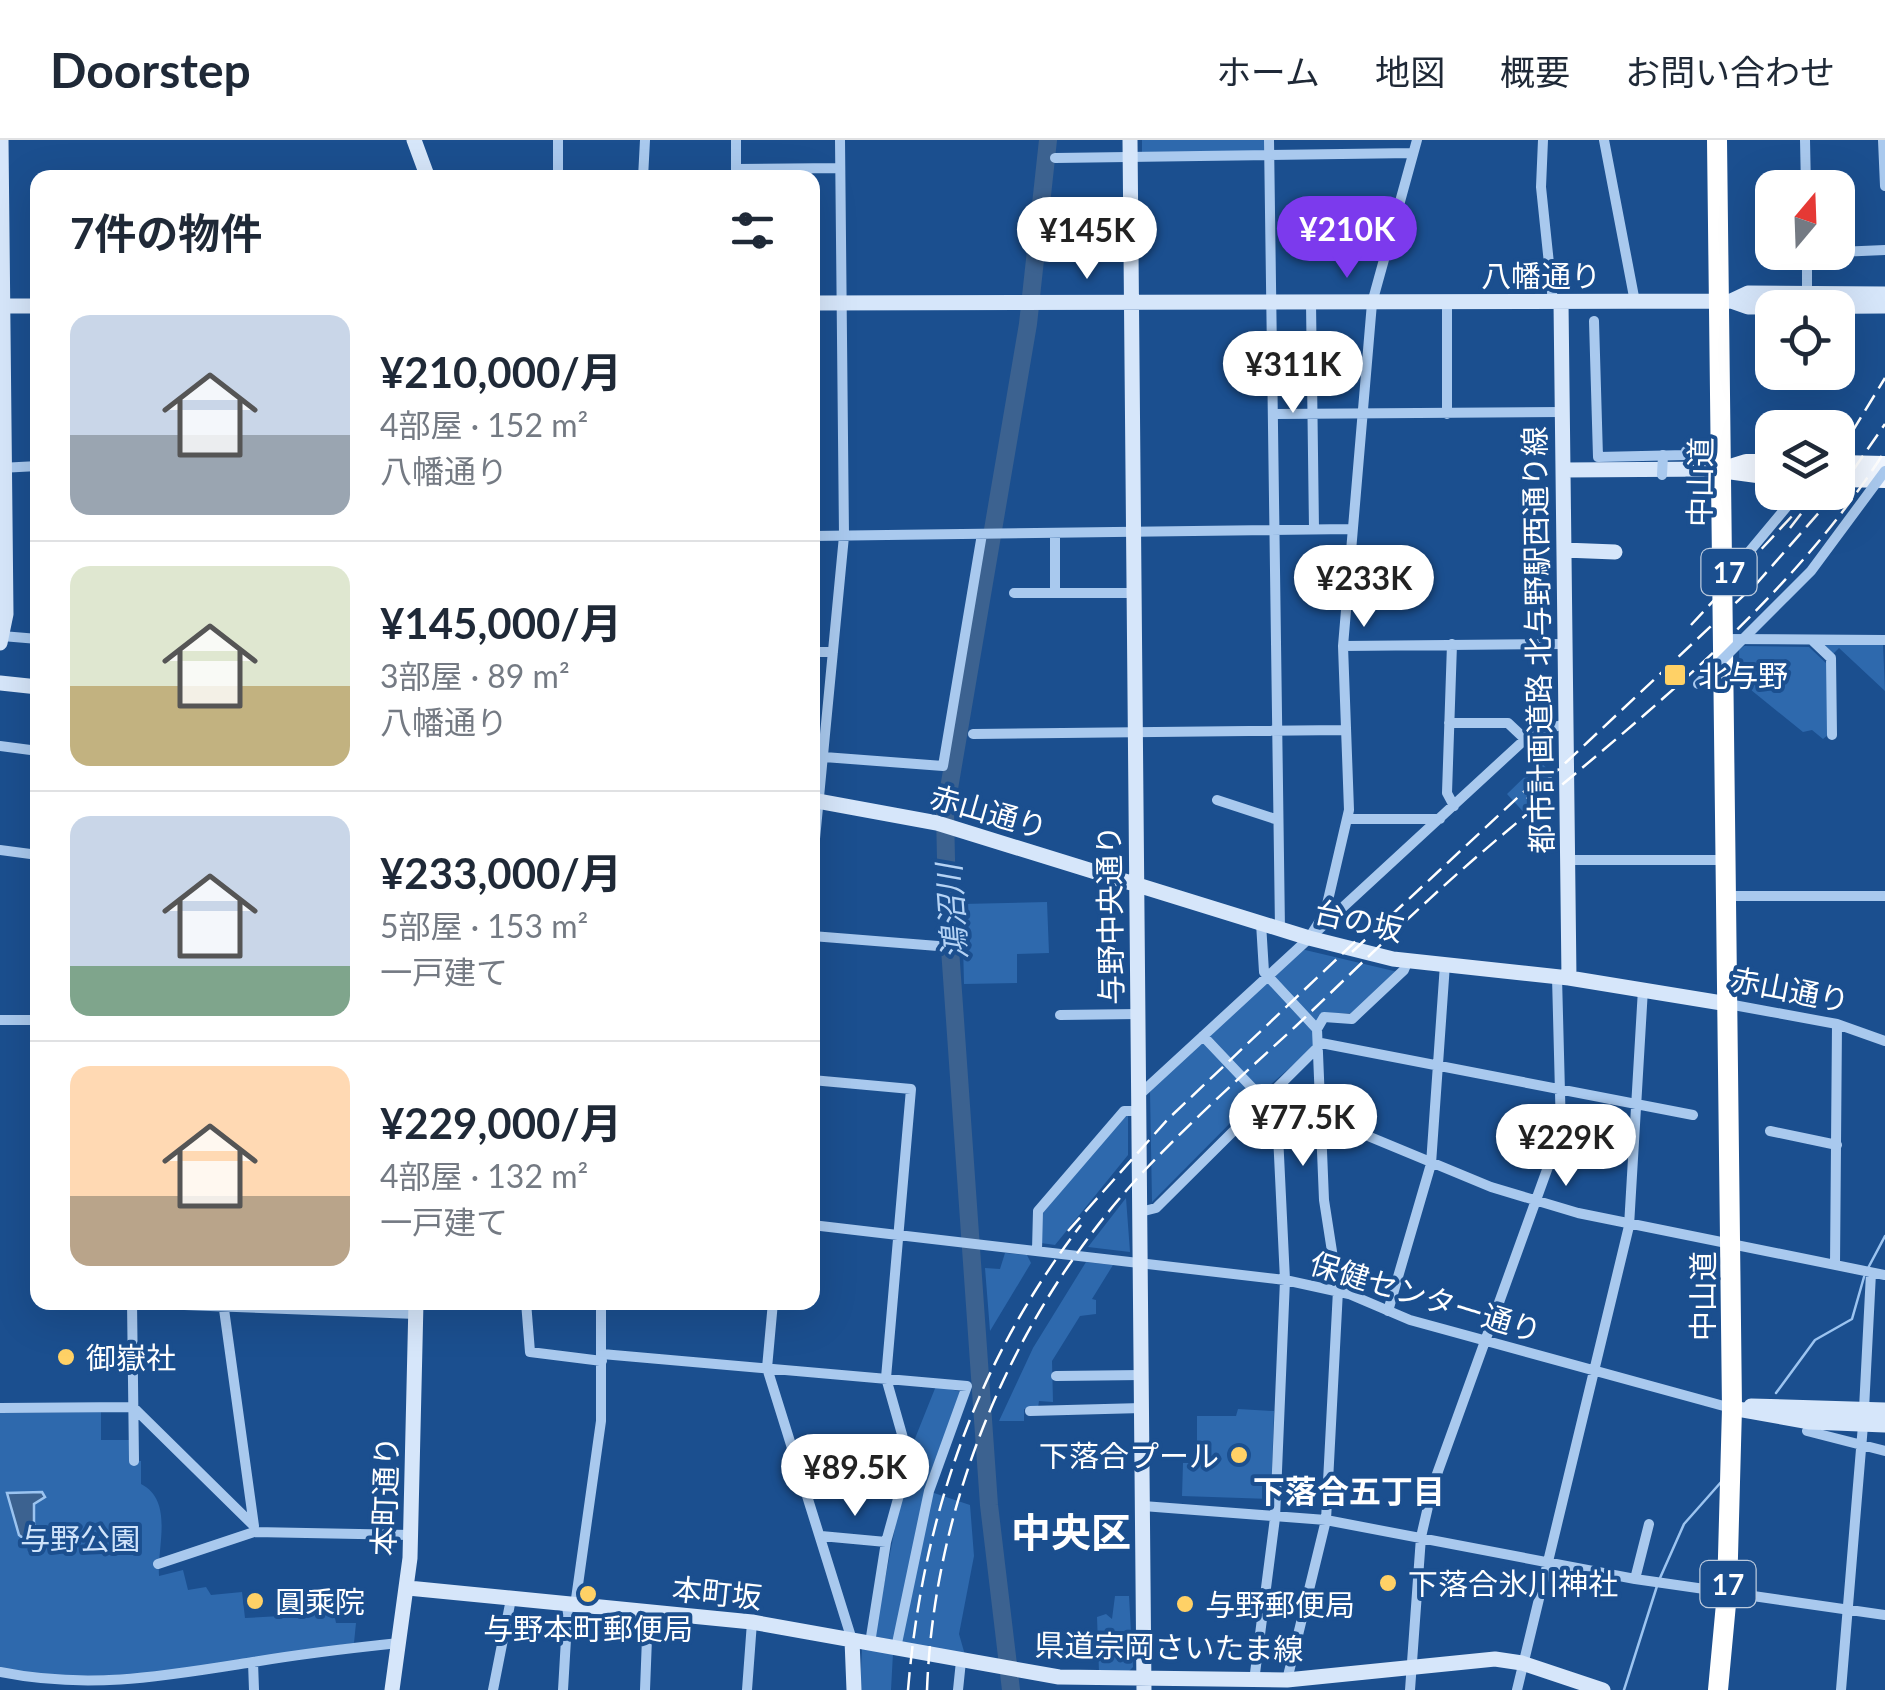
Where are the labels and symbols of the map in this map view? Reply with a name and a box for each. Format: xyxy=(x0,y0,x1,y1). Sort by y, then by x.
north arrow xyxy=(1755,170,1855,270)
pin: ¥210K xyxy=(1277,196,1417,281)
pin: ¥145K xyxy=(1017,197,1157,282)
street label: 八幡通り xyxy=(1481,257,1601,293)
pin: ¥311K xyxy=(1223,331,1363,416)
street label: 都市計画道路 北与野駅西通り線 xyxy=(1515,426,1559,854)
street label: 中山道 xyxy=(1680,437,1718,527)
pin: ¥233K xyxy=(1294,545,1434,630)
road number: 17 xyxy=(1702,549,1756,595)
place label: 北与野 xyxy=(1698,657,1788,693)
marker: 北与野 xyxy=(1662,662,1688,688)
street label: 赤山通り xyxy=(926,777,1052,845)
street label: 与野中央通り xyxy=(1089,825,1129,1005)
water label: 鴻沼川 xyxy=(928,860,974,961)
street label: 台の坂 xyxy=(1311,892,1407,948)
street label: 赤山通り xyxy=(1728,960,1852,1018)
pin: ¥77.5K xyxy=(1222,1084,1384,1169)
pin: ¥229K xyxy=(1496,1104,1636,1189)
street label: 保健センター通り xyxy=(1306,1244,1546,1348)
street label: 中山道 xyxy=(1684,1251,1720,1341)
place label: 御嶽社 xyxy=(86,1339,176,1375)
marker: 御嶽社 xyxy=(55,1346,77,1368)
pin: ¥89.5K xyxy=(774,1434,936,1519)
street label: 本町通り xyxy=(364,1435,404,1557)
place label: 下落合プール xyxy=(1039,1437,1219,1473)
marker: 下落合プール xyxy=(1228,1444,1250,1466)
district label: 下落合五丁目 xyxy=(1253,1471,1445,1510)
district label: 中央区 xyxy=(1011,1508,1131,1556)
park label: 与野公園 xyxy=(20,1520,140,1556)
road number: 17 xyxy=(1700,1561,1756,1607)
place label: 下落合氷川神社 xyxy=(1408,1565,1618,1601)
street label: 本町坂 xyxy=(670,1569,764,1615)
marker: 下落合氷川神社 xyxy=(1377,1572,1399,1594)
place label: 圓乘院 xyxy=(275,1583,365,1619)
marker: 与野本町郵便局 xyxy=(577,1583,599,1605)
place label: 与野郵便局 xyxy=(1205,1586,1355,1622)
marker: 圓乘院 xyxy=(244,1590,266,1612)
marker: 与野郵便局 xyxy=(1174,1593,1196,1615)
place label: 与野本町郵便局 xyxy=(483,1610,693,1646)
street label: 県道宗岡さいたま線 xyxy=(1034,1626,1304,1666)

